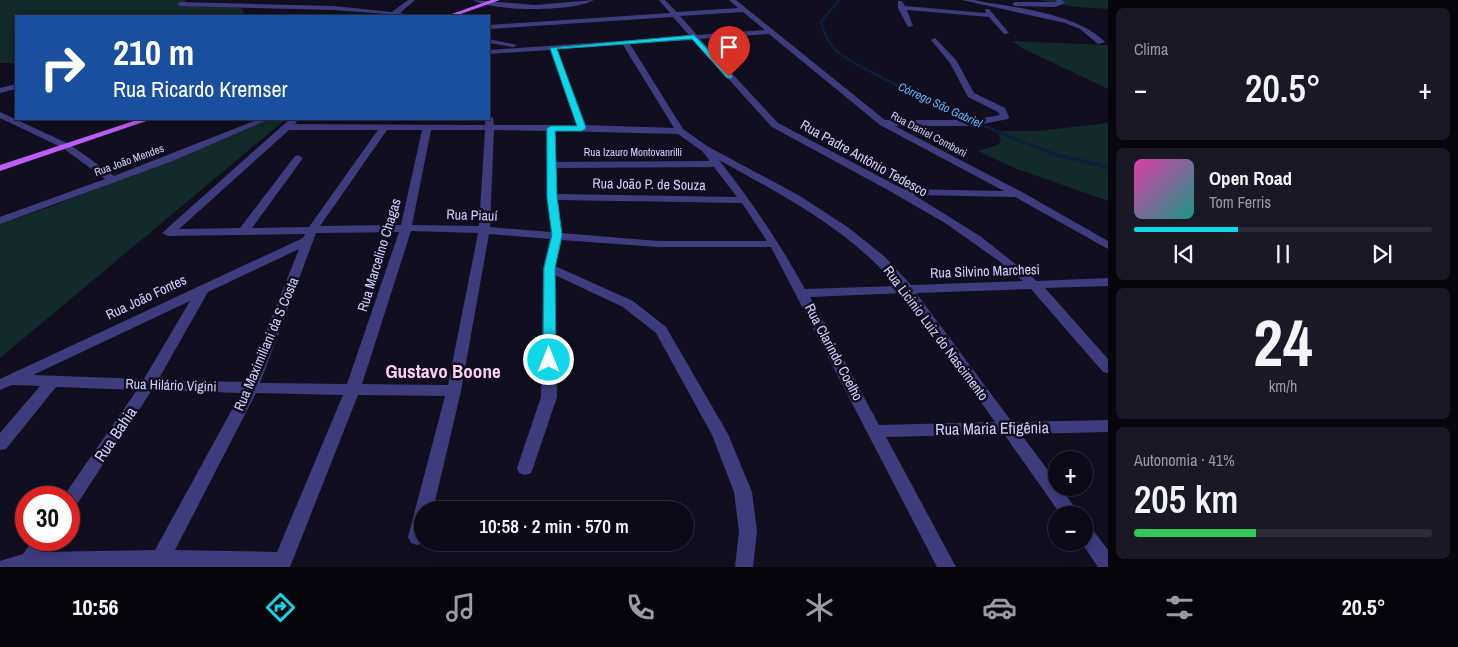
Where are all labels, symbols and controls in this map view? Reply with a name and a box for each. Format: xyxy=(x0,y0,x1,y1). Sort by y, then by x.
pin xyxy=(708,26,750,77)
text: 210 m xyxy=(113,29,194,76)
icon: arrive xyxy=(715,33,743,61)
icon: right xyxy=(30,35,95,100)
text: Clima xyxy=(1134,38,1168,60)
text: 20.5° xyxy=(1245,63,1321,114)
text: − xyxy=(1134,70,1147,108)
text: + xyxy=(1419,70,1432,108)
text: Rua Ricardo Kremser xyxy=(113,74,287,104)
water label: Córrego São Gabriel xyxy=(895,79,985,132)
street label: Rua Daniel Comboni xyxy=(889,108,969,160)
street label: Rua Padre Antônio Tedesco xyxy=(797,116,931,200)
street label: Rua João Mendes xyxy=(92,141,166,179)
street label: Rua Izauro Montovanrilli xyxy=(584,145,682,159)
text: Open Road xyxy=(1209,165,1292,191)
street label: Rua João P. de Souza xyxy=(592,174,706,194)
text: Tom Ferris xyxy=(1209,191,1271,213)
street label: Rua Marcelino Chagas xyxy=(353,196,405,314)
street label: Rua Piauí xyxy=(446,205,499,225)
icon: previous xyxy=(1170,240,1198,268)
icon: pause xyxy=(1269,240,1297,268)
icon: next xyxy=(1368,240,1396,268)
street label: Rua Silvino Marchesi xyxy=(930,260,1040,282)
street label: Rua Licinio Luiz do Nascimento xyxy=(879,262,993,404)
street label: Rua João Fontes xyxy=(103,270,189,324)
street label: Rua Maximiliani da S Costa xyxy=(230,274,303,414)
text: 24 xyxy=(1253,299,1313,386)
street label: Rua Clarindo Coelho xyxy=(801,300,867,404)
position arrow xyxy=(522,333,574,385)
district label: Gustavo Boone xyxy=(385,358,501,384)
street label: Rua Hilário Vigini xyxy=(125,374,217,396)
text: km/h xyxy=(1269,375,1297,397)
street label: Rua Bahia xyxy=(89,402,142,466)
street label: Rua Maria Efigênia xyxy=(935,416,1050,440)
text: Autonomia · 41% xyxy=(1134,449,1235,471)
map controls xyxy=(1048,451,1093,551)
button: + xyxy=(1048,451,1093,496)
text: 205 km xyxy=(1134,474,1238,525)
speed limit sign: 30 xyxy=(15,486,80,551)
button: − xyxy=(1048,506,1093,551)
text: 10:58 · 2 min · 570 m xyxy=(479,513,629,539)
icon: directions xyxy=(263,590,298,625)
icon: music xyxy=(443,590,478,625)
icon: phone xyxy=(623,590,658,625)
icon: climate xyxy=(802,590,837,625)
icon: car xyxy=(982,590,1017,625)
icon: filters xyxy=(1162,590,1197,625)
text: 10:56 xyxy=(72,592,119,622)
text: 20.5° xyxy=(1342,592,1386,622)

